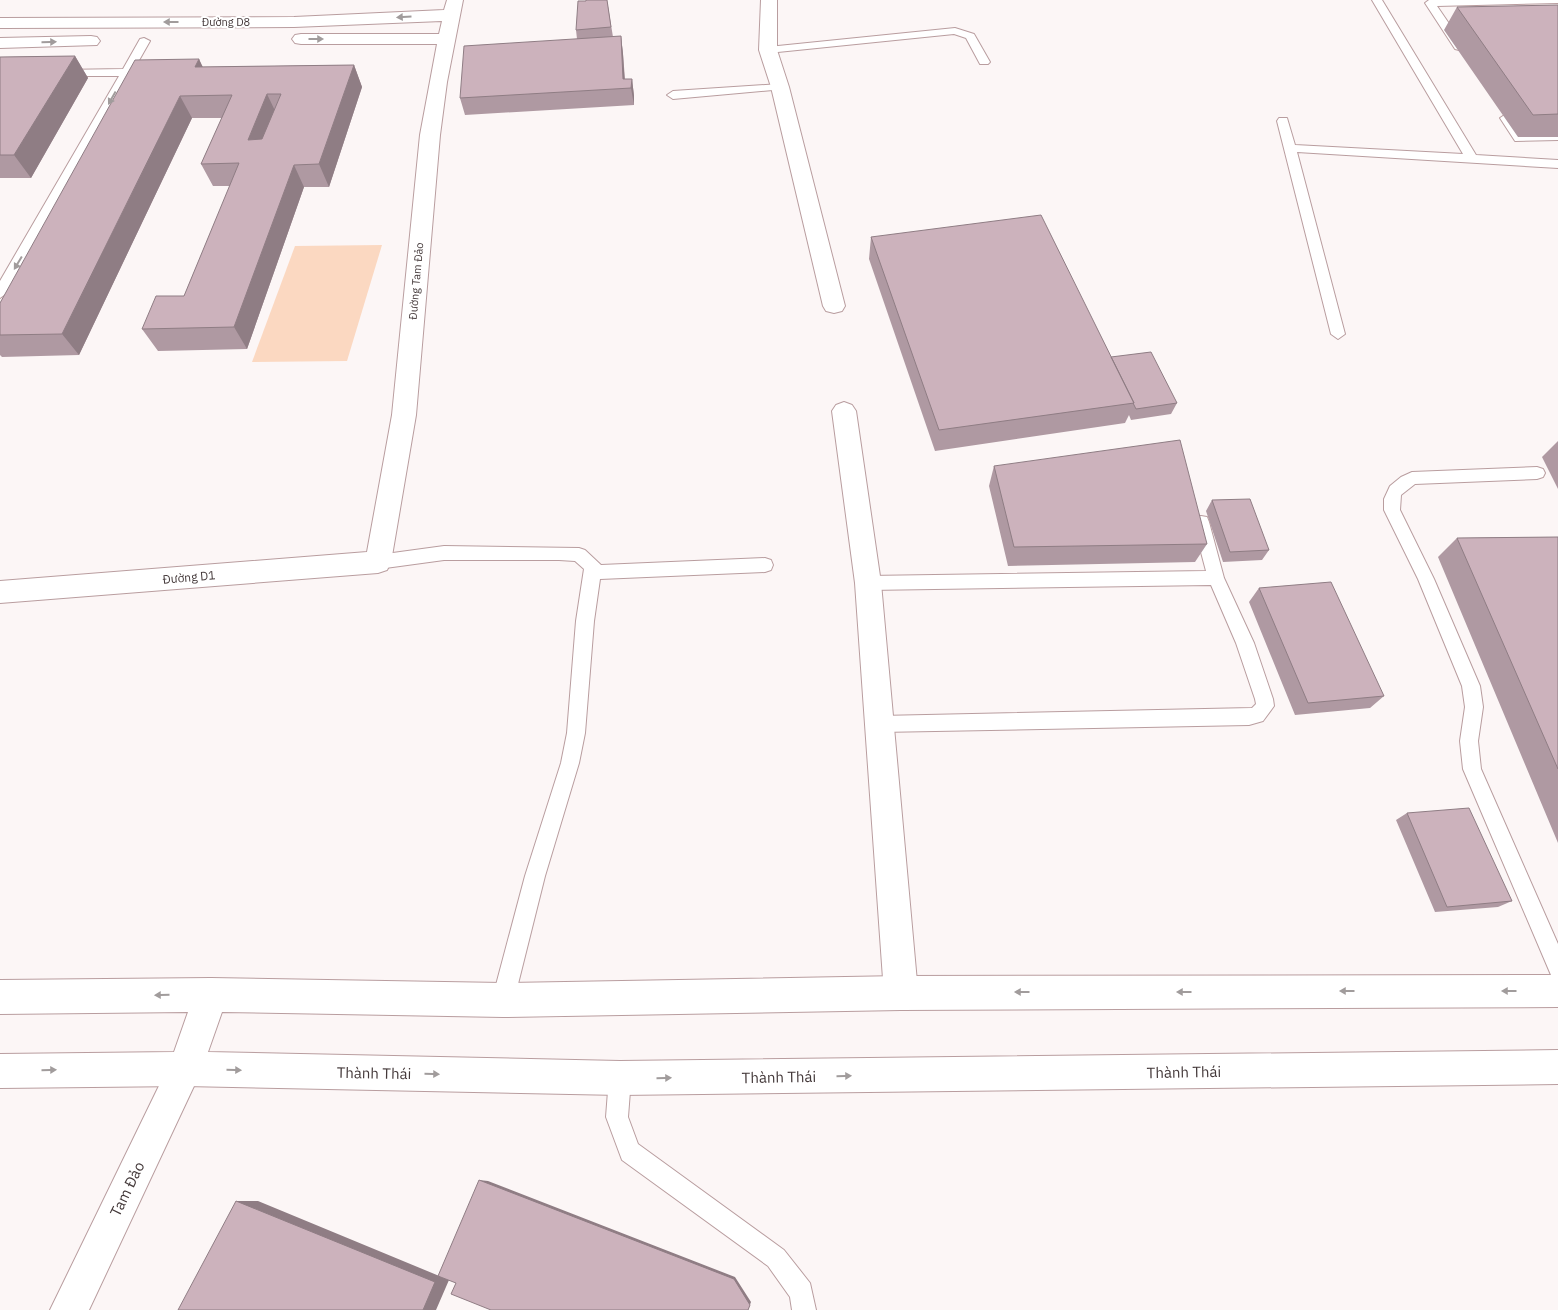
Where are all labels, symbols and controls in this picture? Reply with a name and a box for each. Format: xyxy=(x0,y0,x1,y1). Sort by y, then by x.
one-way arrow xyxy=(395,13,411,21)
street label: Đường D8 xyxy=(202,15,250,29)
one-way arrow xyxy=(163,18,179,26)
one-way arrow xyxy=(308,35,324,43)
one-way arrow xyxy=(41,38,57,46)
one-way arrow xyxy=(107,92,116,105)
street label: Đường Tam Đảo xyxy=(406,242,426,320)
one-way arrow xyxy=(13,257,22,270)
street label: Đường D1 xyxy=(162,567,216,587)
one-way arrow xyxy=(1339,987,1355,995)
one-way arrow xyxy=(1501,987,1517,995)
one-way arrow xyxy=(1014,988,1030,996)
one-way arrow xyxy=(1176,988,1192,996)
one-way arrow xyxy=(154,991,170,999)
street label: Thành Thái xyxy=(1147,1062,1221,1082)
street label: Thành Thái xyxy=(337,1063,411,1083)
one-way arrow xyxy=(41,1066,57,1074)
one-way arrow xyxy=(226,1066,242,1074)
street label: Thành Thái xyxy=(742,1067,816,1087)
one-way arrow xyxy=(424,1070,440,1078)
one-way arrow xyxy=(836,1072,852,1080)
one-way arrow xyxy=(656,1074,672,1082)
street label: Tam Đảo xyxy=(106,1158,148,1220)

